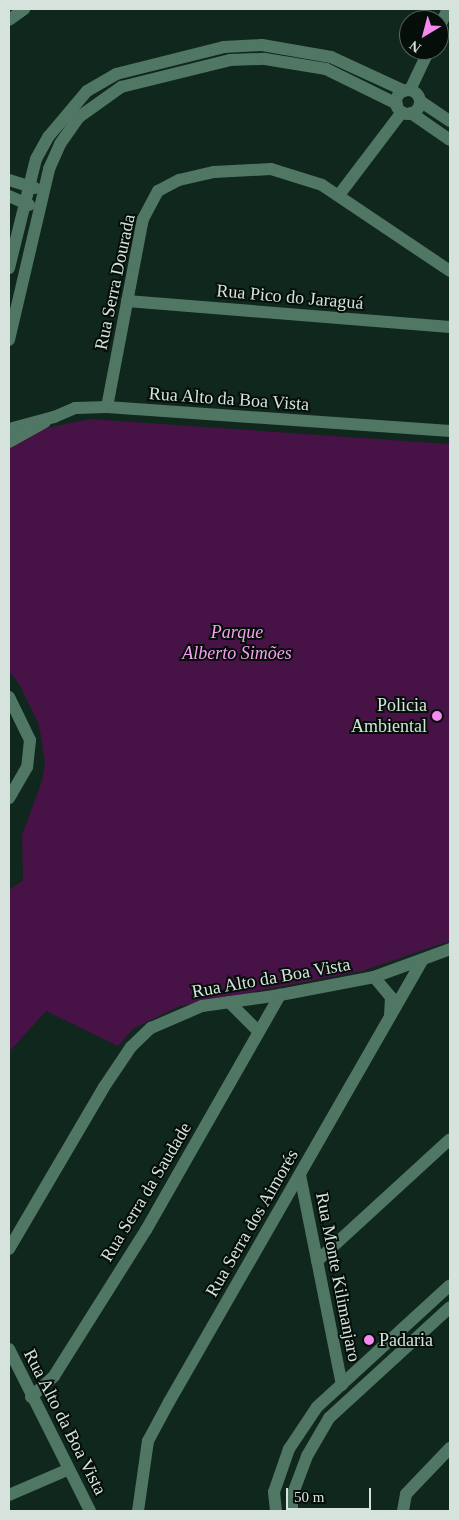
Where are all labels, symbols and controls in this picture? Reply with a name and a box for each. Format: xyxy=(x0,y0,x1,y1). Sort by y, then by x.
north arrow xyxy=(399,10,449,60)
text: N xyxy=(407,38,424,56)
street label: Rua Serra Dourada xyxy=(90,212,140,352)
street label: Rua Pico do Jaraguá xyxy=(216,280,364,314)
street label: Rua Alto da Boa Vista xyxy=(147,383,311,415)
park label: Parque Alberto Simões xyxy=(182,622,292,664)
place label: Policia Ambiental xyxy=(351,695,427,738)
marker: Policia Ambiental xyxy=(431,710,443,722)
street label: Rua Alto da Boa Vista xyxy=(189,953,353,1003)
street label: Rua Serra da Saudade xyxy=(96,1119,196,1265)
street label: Rua Serra dos Aimorés xyxy=(201,1145,303,1301)
street label: Rua Monte Kilimanjaro xyxy=(311,1191,365,1363)
place label: Padaria xyxy=(379,1329,433,1351)
marker: Padaria xyxy=(363,1334,375,1346)
street label: Rua Alto da Boa Vista xyxy=(19,1345,111,1499)
scale bar xyxy=(289,1478,374,1510)
text: 50 m xyxy=(294,1489,324,1505)

